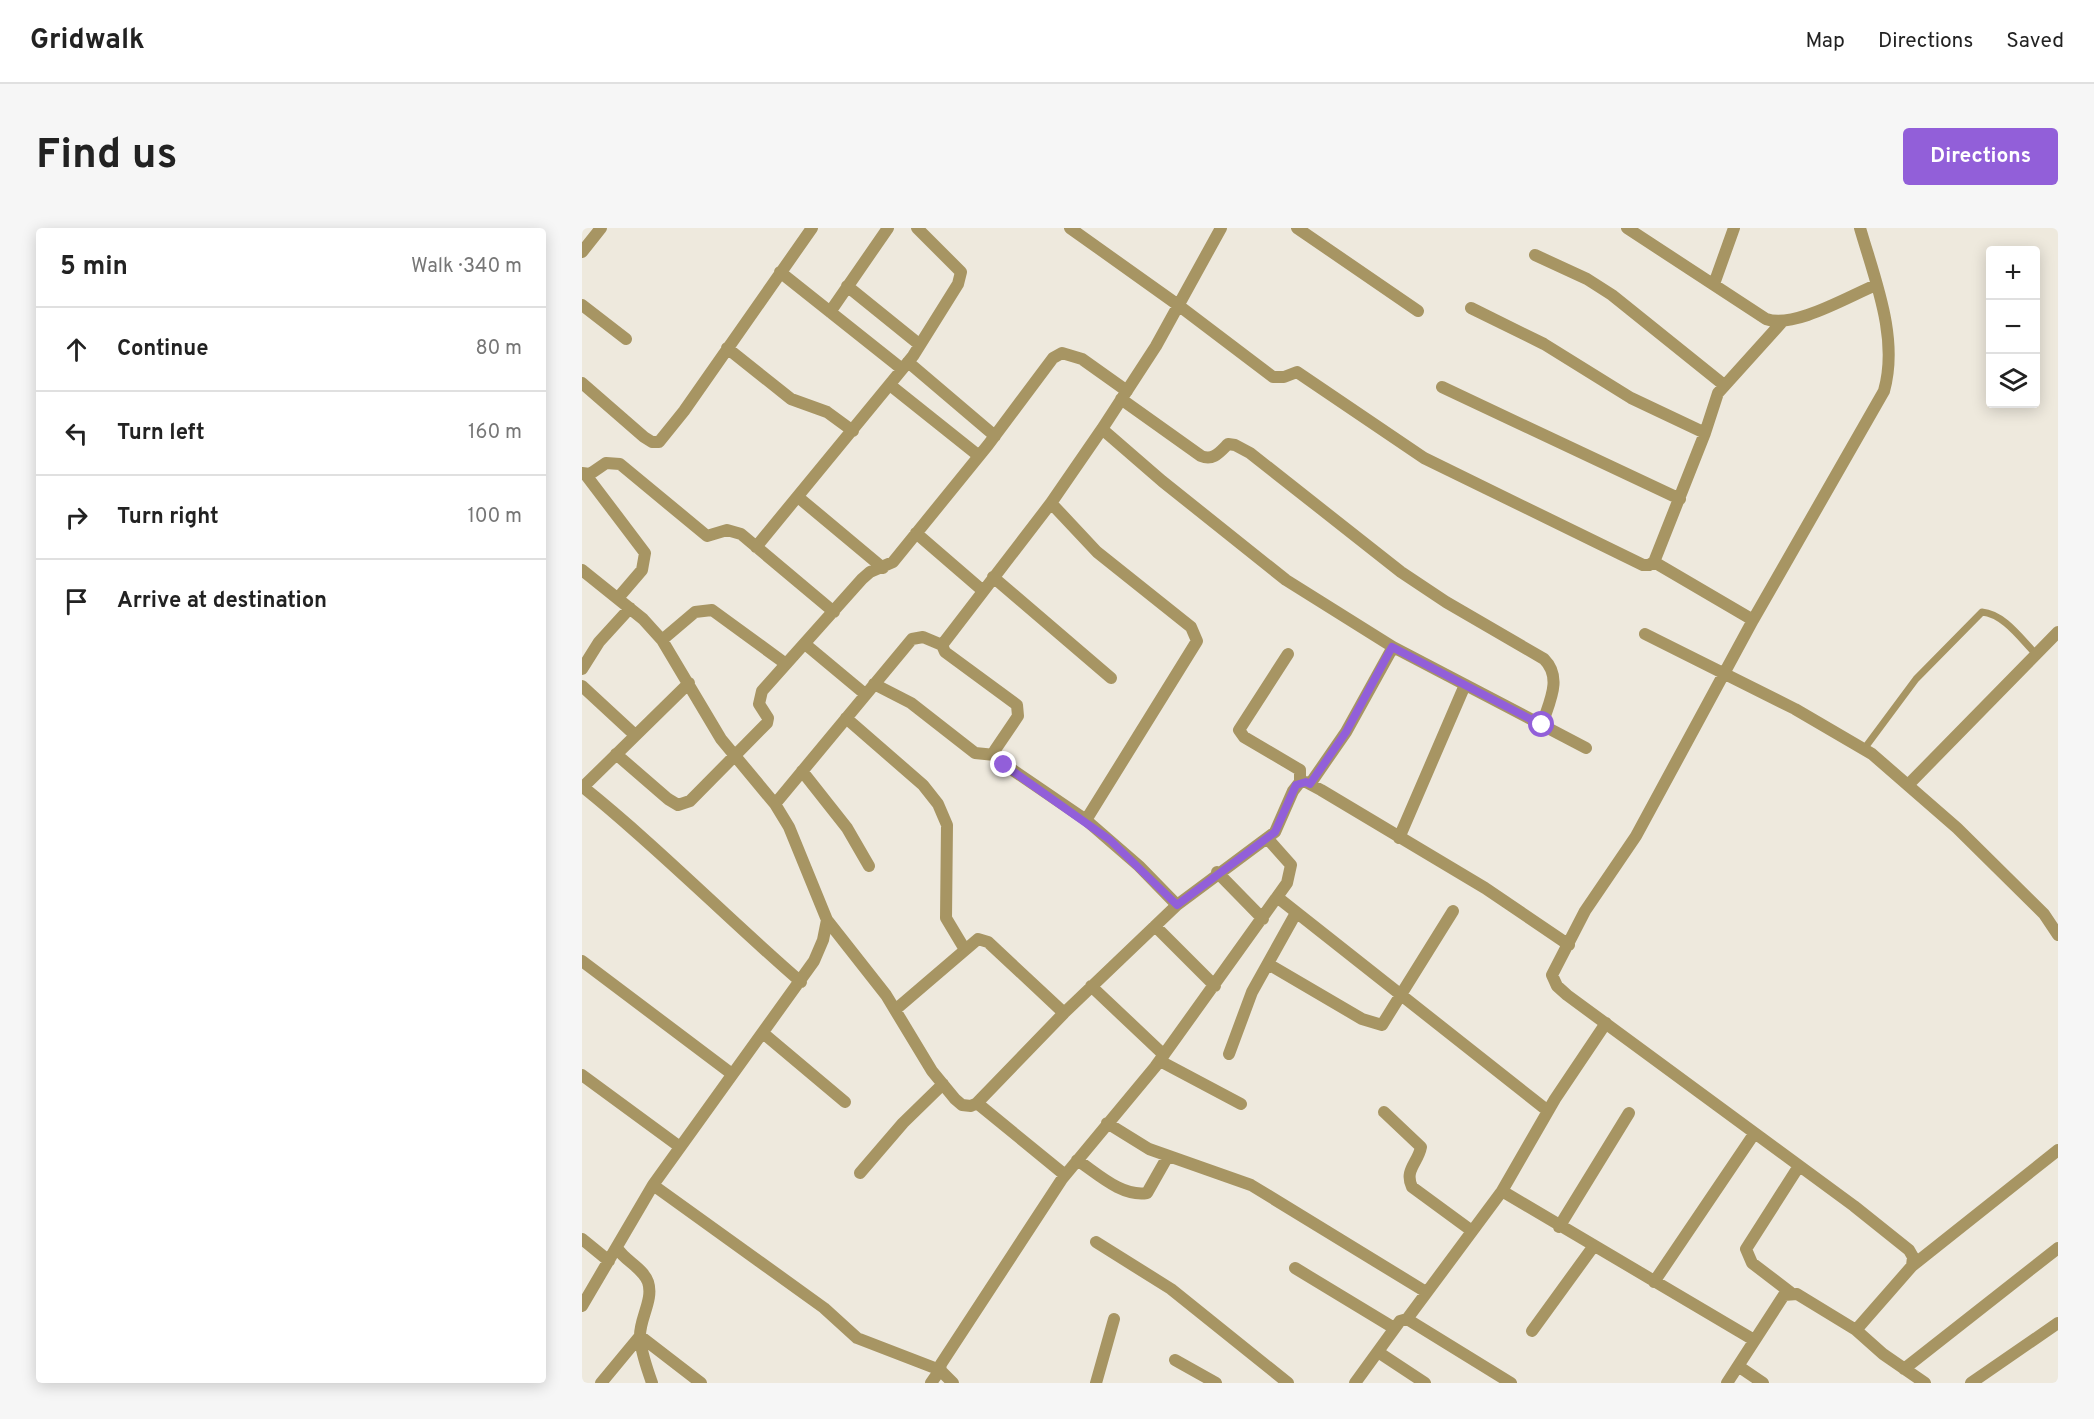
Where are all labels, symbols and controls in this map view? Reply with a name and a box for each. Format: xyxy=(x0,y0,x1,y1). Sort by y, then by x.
text: Gridwalk xyxy=(30,23,145,59)
text: Map xyxy=(1805,28,1845,55)
text: Directions xyxy=(1878,28,1973,55)
text: Saved xyxy=(2006,28,2064,55)
button: Directions xyxy=(1903,128,2058,185)
text: Find us xyxy=(36,130,177,183)
map controls xyxy=(1986,246,2040,408)
button: + xyxy=(1986,246,2040,300)
text: 5 min xyxy=(60,251,128,284)
text: Walk · 340 m xyxy=(411,254,522,280)
button: − xyxy=(1986,300,2040,354)
icon: ahead xyxy=(60,333,93,366)
text: Continue xyxy=(117,336,208,363)
text: 80 m xyxy=(476,336,522,362)
button: layers xyxy=(1986,354,2040,408)
icon: left xyxy=(60,417,93,450)
text: Turn left xyxy=(117,420,205,447)
text: 160 m xyxy=(468,420,522,446)
icon: right xyxy=(60,501,93,534)
text: Turn right xyxy=(117,504,219,531)
text: 100 m xyxy=(467,504,522,530)
icon: arrive xyxy=(60,585,93,618)
text: Arrive at destination xyxy=(117,588,327,615)
route start xyxy=(1528,711,1554,737)
route end xyxy=(990,751,1016,777)

